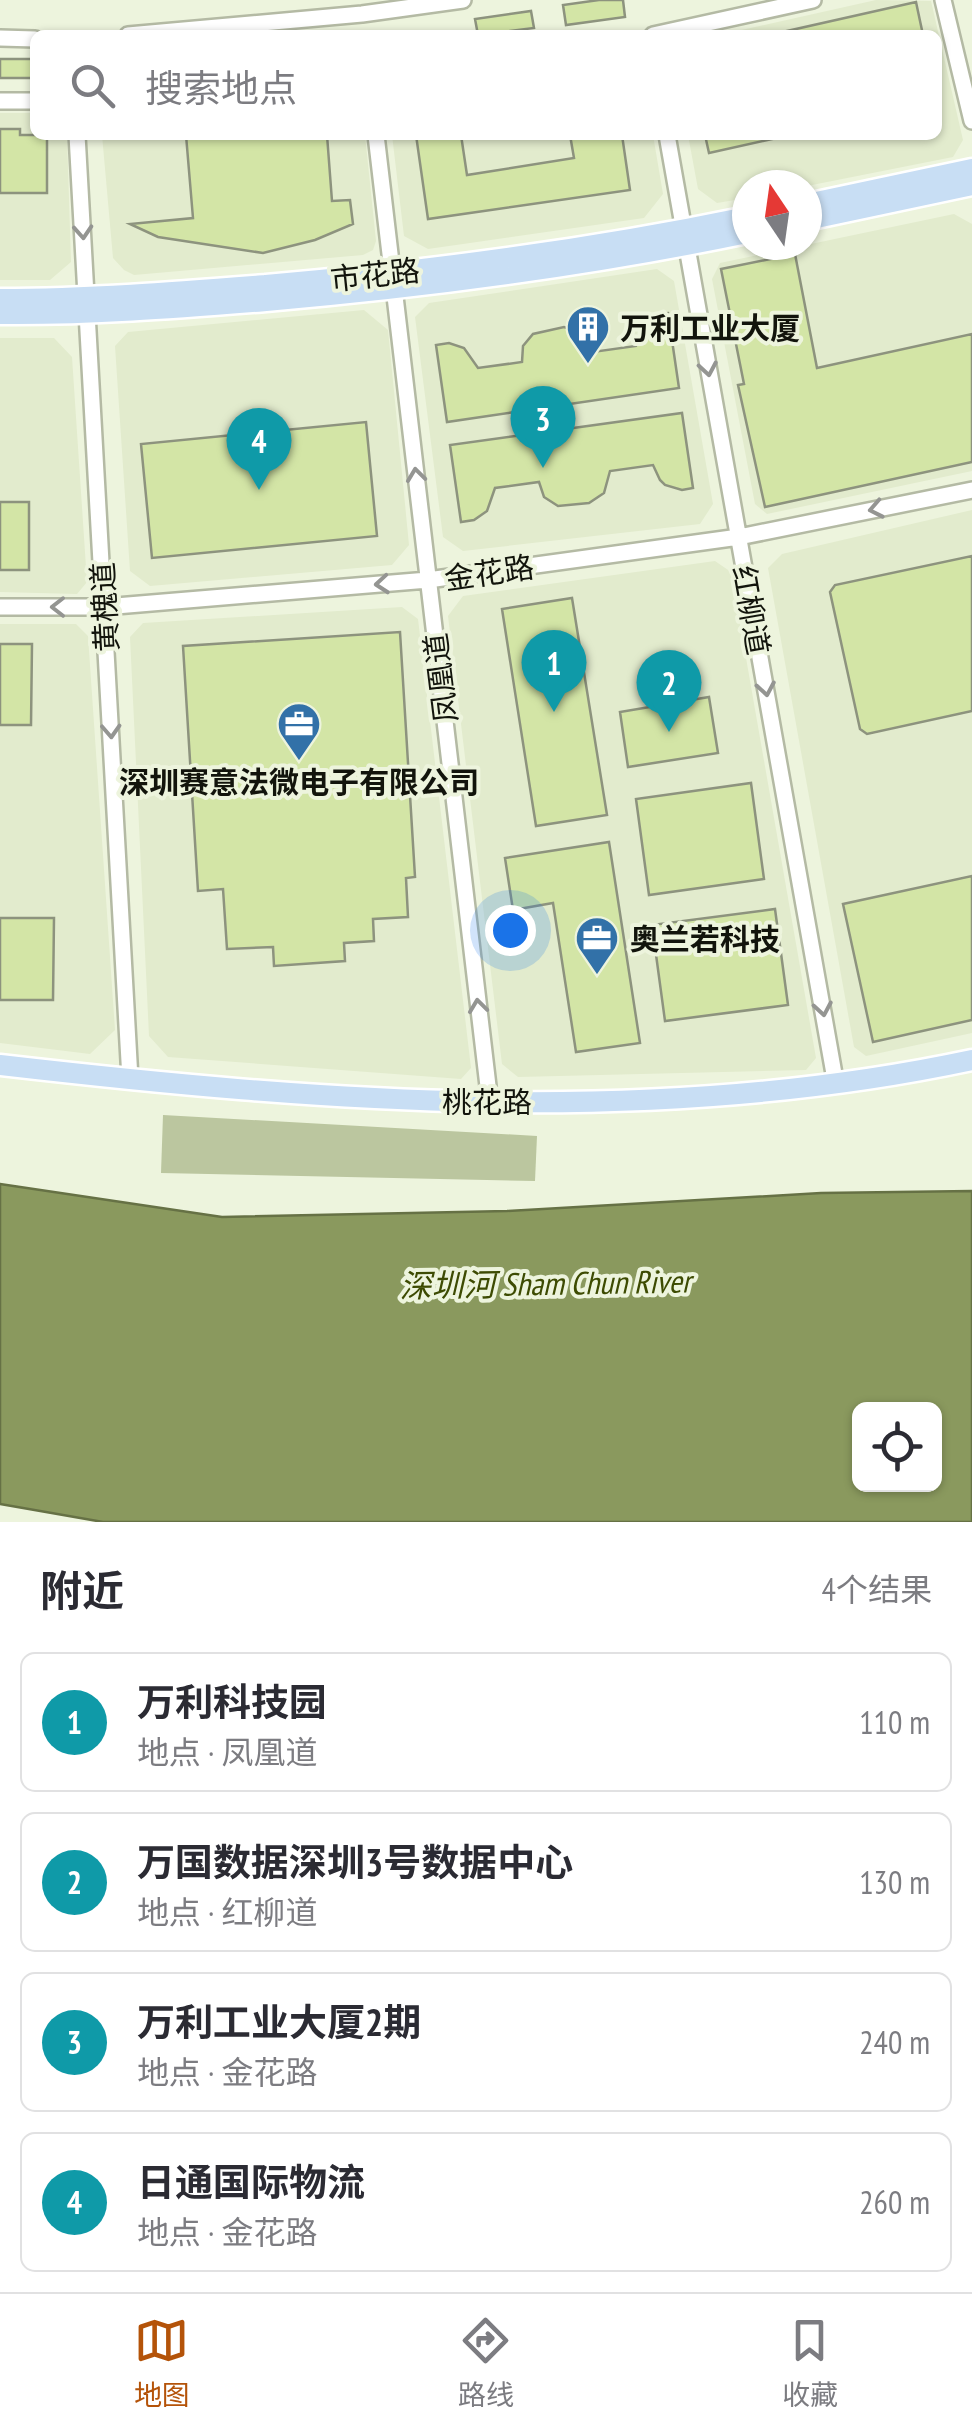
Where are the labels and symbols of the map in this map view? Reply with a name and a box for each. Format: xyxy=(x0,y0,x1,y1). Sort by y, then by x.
north arrow xyxy=(732,170,822,260)
one-way arrow xyxy=(72,225,93,241)
street label: 市花路 xyxy=(328,250,422,298)
building icon: 万利工业大厦 xyxy=(565,304,611,365)
place label: 万利工业大厦 xyxy=(620,308,800,347)
one-way arrow xyxy=(697,360,718,377)
pin: 3 xyxy=(510,386,576,468)
pin: 4 xyxy=(226,408,292,490)
one-way arrow xyxy=(406,466,427,482)
one-way arrow xyxy=(868,498,885,519)
street label: 金花路 xyxy=(442,546,536,598)
street label: 黄槐道 xyxy=(82,561,126,653)
street label: 红柳道 xyxy=(725,562,779,658)
one-way arrow xyxy=(374,572,390,594)
one-way arrow xyxy=(50,596,66,618)
pin: 1 xyxy=(522,630,586,712)
street label: 凤凰道 xyxy=(415,631,465,725)
pin: 2 xyxy=(636,650,702,732)
one-way arrow xyxy=(754,680,775,697)
office icon: 深圳赛意法微电子有限公司 xyxy=(276,701,322,762)
one-way arrow xyxy=(100,724,121,740)
place label: 深圳赛意法微电子有限公司 xyxy=(119,762,479,801)
your location xyxy=(485,905,536,956)
office icon: 奥兰若科技 xyxy=(574,915,620,976)
place label: 奥兰若科技 xyxy=(630,919,780,958)
one-way arrow xyxy=(468,998,489,1014)
one-way arrow xyxy=(811,1000,832,1017)
street label: 桃花路 xyxy=(442,1082,532,1121)
water label: 深圳河 Sham Chun River xyxy=(399,1259,695,1307)

